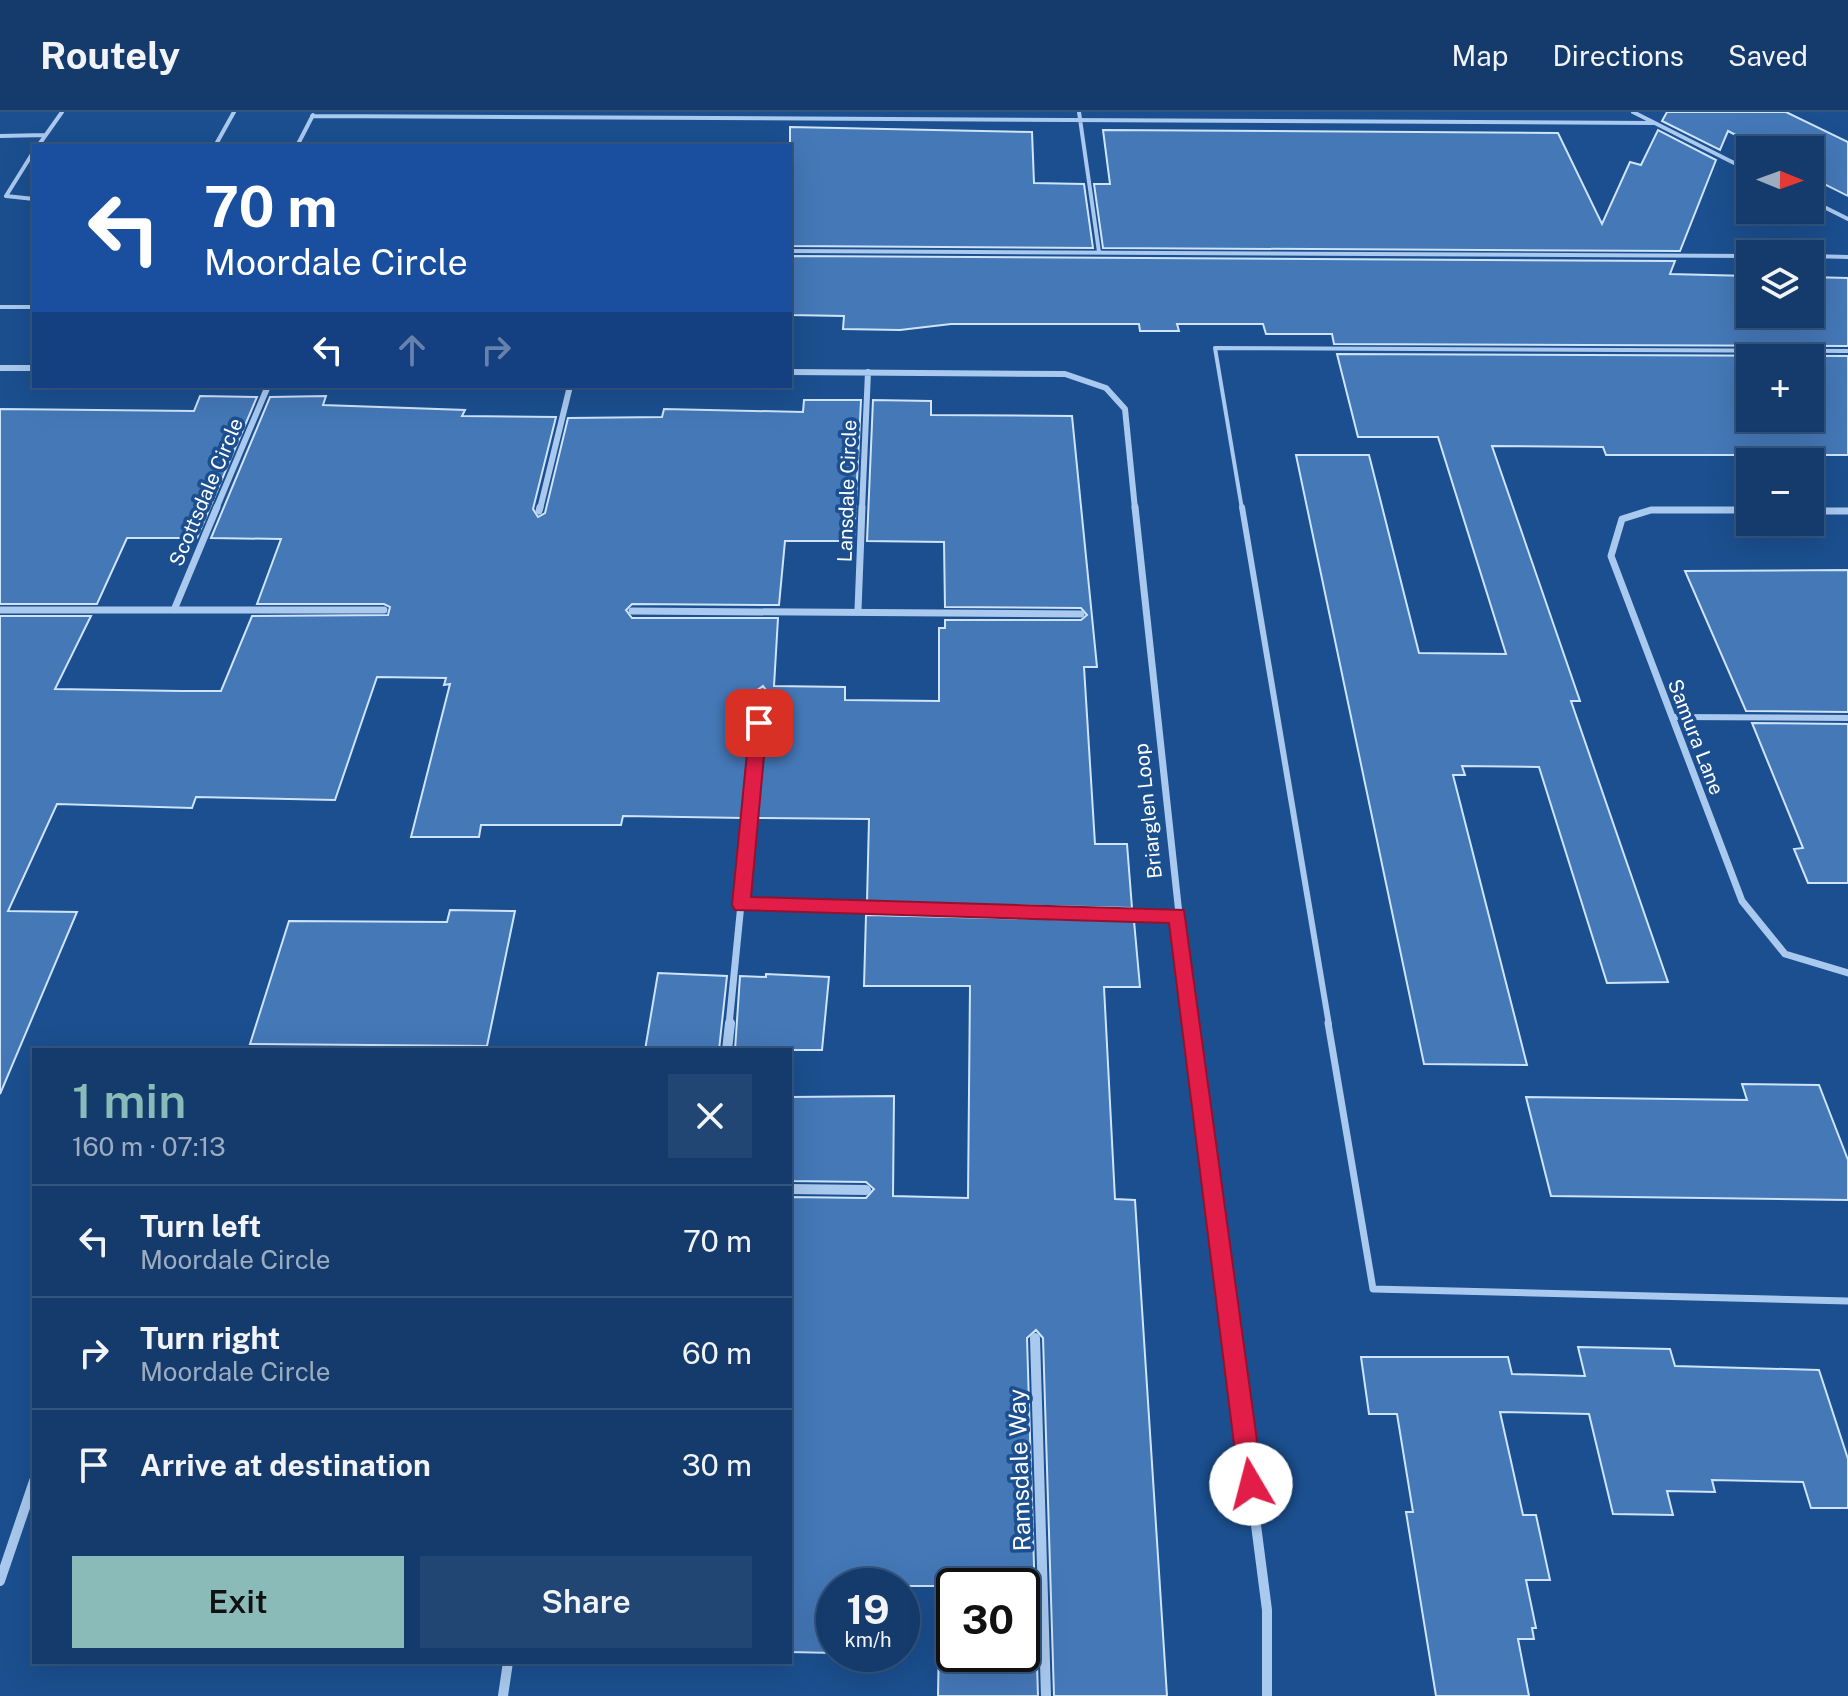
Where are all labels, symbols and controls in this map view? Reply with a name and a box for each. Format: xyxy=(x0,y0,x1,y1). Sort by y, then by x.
text: Routely xyxy=(40,33,180,78)
text: Map xyxy=(1452,39,1508,72)
text: Directions xyxy=(1552,39,1684,72)
text: Saved xyxy=(1728,39,1808,72)
north arrow xyxy=(1736,136,1824,224)
map controls xyxy=(1736,136,1824,536)
text: 70 m xyxy=(204,174,337,240)
icon: left xyxy=(72,176,176,280)
button: layers xyxy=(1736,240,1824,328)
text: Moordale Circle xyxy=(204,241,468,283)
icon: left xyxy=(306,328,350,372)
icon: ahead xyxy=(390,328,434,372)
icon: right xyxy=(474,328,518,372)
button: + xyxy=(1736,344,1824,432)
street label: Scottsdale Circle xyxy=(164,414,248,570)
street label: Lansdale Circle xyxy=(833,419,861,563)
button: − xyxy=(1736,448,1824,536)
street label: Samura Lane xyxy=(1663,676,1729,798)
pin xyxy=(725,689,793,757)
icon: arrive xyxy=(737,701,781,745)
street label: Briarglen Loop xyxy=(1129,742,1167,880)
text: 1 min xyxy=(72,1072,186,1129)
button: close xyxy=(668,1074,752,1158)
text: 160 m · 07:13 xyxy=(72,1131,226,1162)
text: Turn left xyxy=(140,1208,261,1244)
icon: left xyxy=(72,1219,116,1263)
text: 70 m xyxy=(683,1223,752,1259)
text: Moordale Circle xyxy=(140,1244,331,1275)
text: Turn right xyxy=(140,1320,280,1356)
icon: right xyxy=(72,1331,116,1375)
text: 60 m xyxy=(682,1335,752,1371)
text: Moordale Circle xyxy=(140,1356,331,1387)
street label: Ramsdale Way xyxy=(1002,1388,1036,1552)
position arrow xyxy=(1209,1442,1293,1526)
icon: arrive xyxy=(72,1443,116,1487)
text: Arrive at destination xyxy=(140,1447,431,1483)
text: 30 m xyxy=(682,1447,752,1483)
button: Exit xyxy=(72,1556,404,1648)
button: Share xyxy=(420,1556,752,1648)
speed limit sign: 30 xyxy=(936,1568,1040,1672)
text: 19 xyxy=(846,1586,890,1633)
text: km/h xyxy=(844,1628,892,1652)

